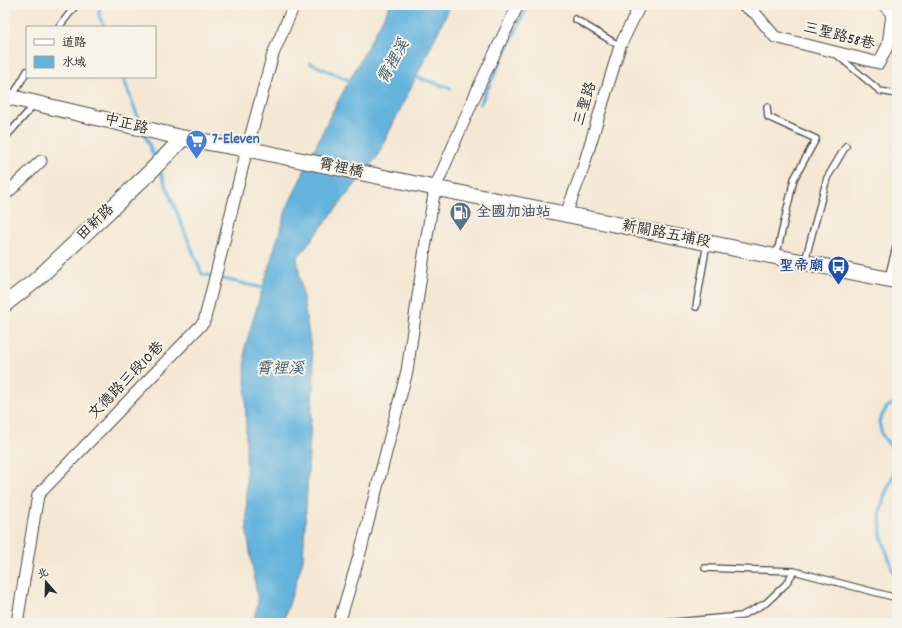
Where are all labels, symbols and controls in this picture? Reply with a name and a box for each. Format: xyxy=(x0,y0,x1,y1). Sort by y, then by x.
street label: 三聖路58巷 xyxy=(801,18,877,56)
legend xyxy=(26,26,156,78)
text: 道路 xyxy=(62,35,86,52)
water label: 霄裡溪 xyxy=(372,35,416,89)
text: 水域 xyxy=(62,55,86,72)
street label: 三聖路 xyxy=(569,79,603,129)
street label: 中正路 xyxy=(101,109,151,141)
supermarket icon: 7-Eleven xyxy=(183,127,209,160)
place label: 7-Eleven xyxy=(212,129,260,151)
street label: 霄裡橋 xyxy=(317,154,365,184)
street label: 田新路 xyxy=(72,199,120,247)
fuel station icon: 全國加油站 xyxy=(448,200,474,233)
place label: 全國加油站 xyxy=(476,202,551,224)
street label: 新關路五埔段 xyxy=(620,216,712,254)
bus stop icon: 聖帝廟 xyxy=(826,254,852,287)
place label: 聖帝廟 xyxy=(779,256,824,278)
street label: 文德路三段10巷 xyxy=(84,337,170,425)
water label: 霄裡溪 xyxy=(256,358,305,381)
north arrow xyxy=(26,562,66,602)
text: 北 xyxy=(35,565,51,584)

